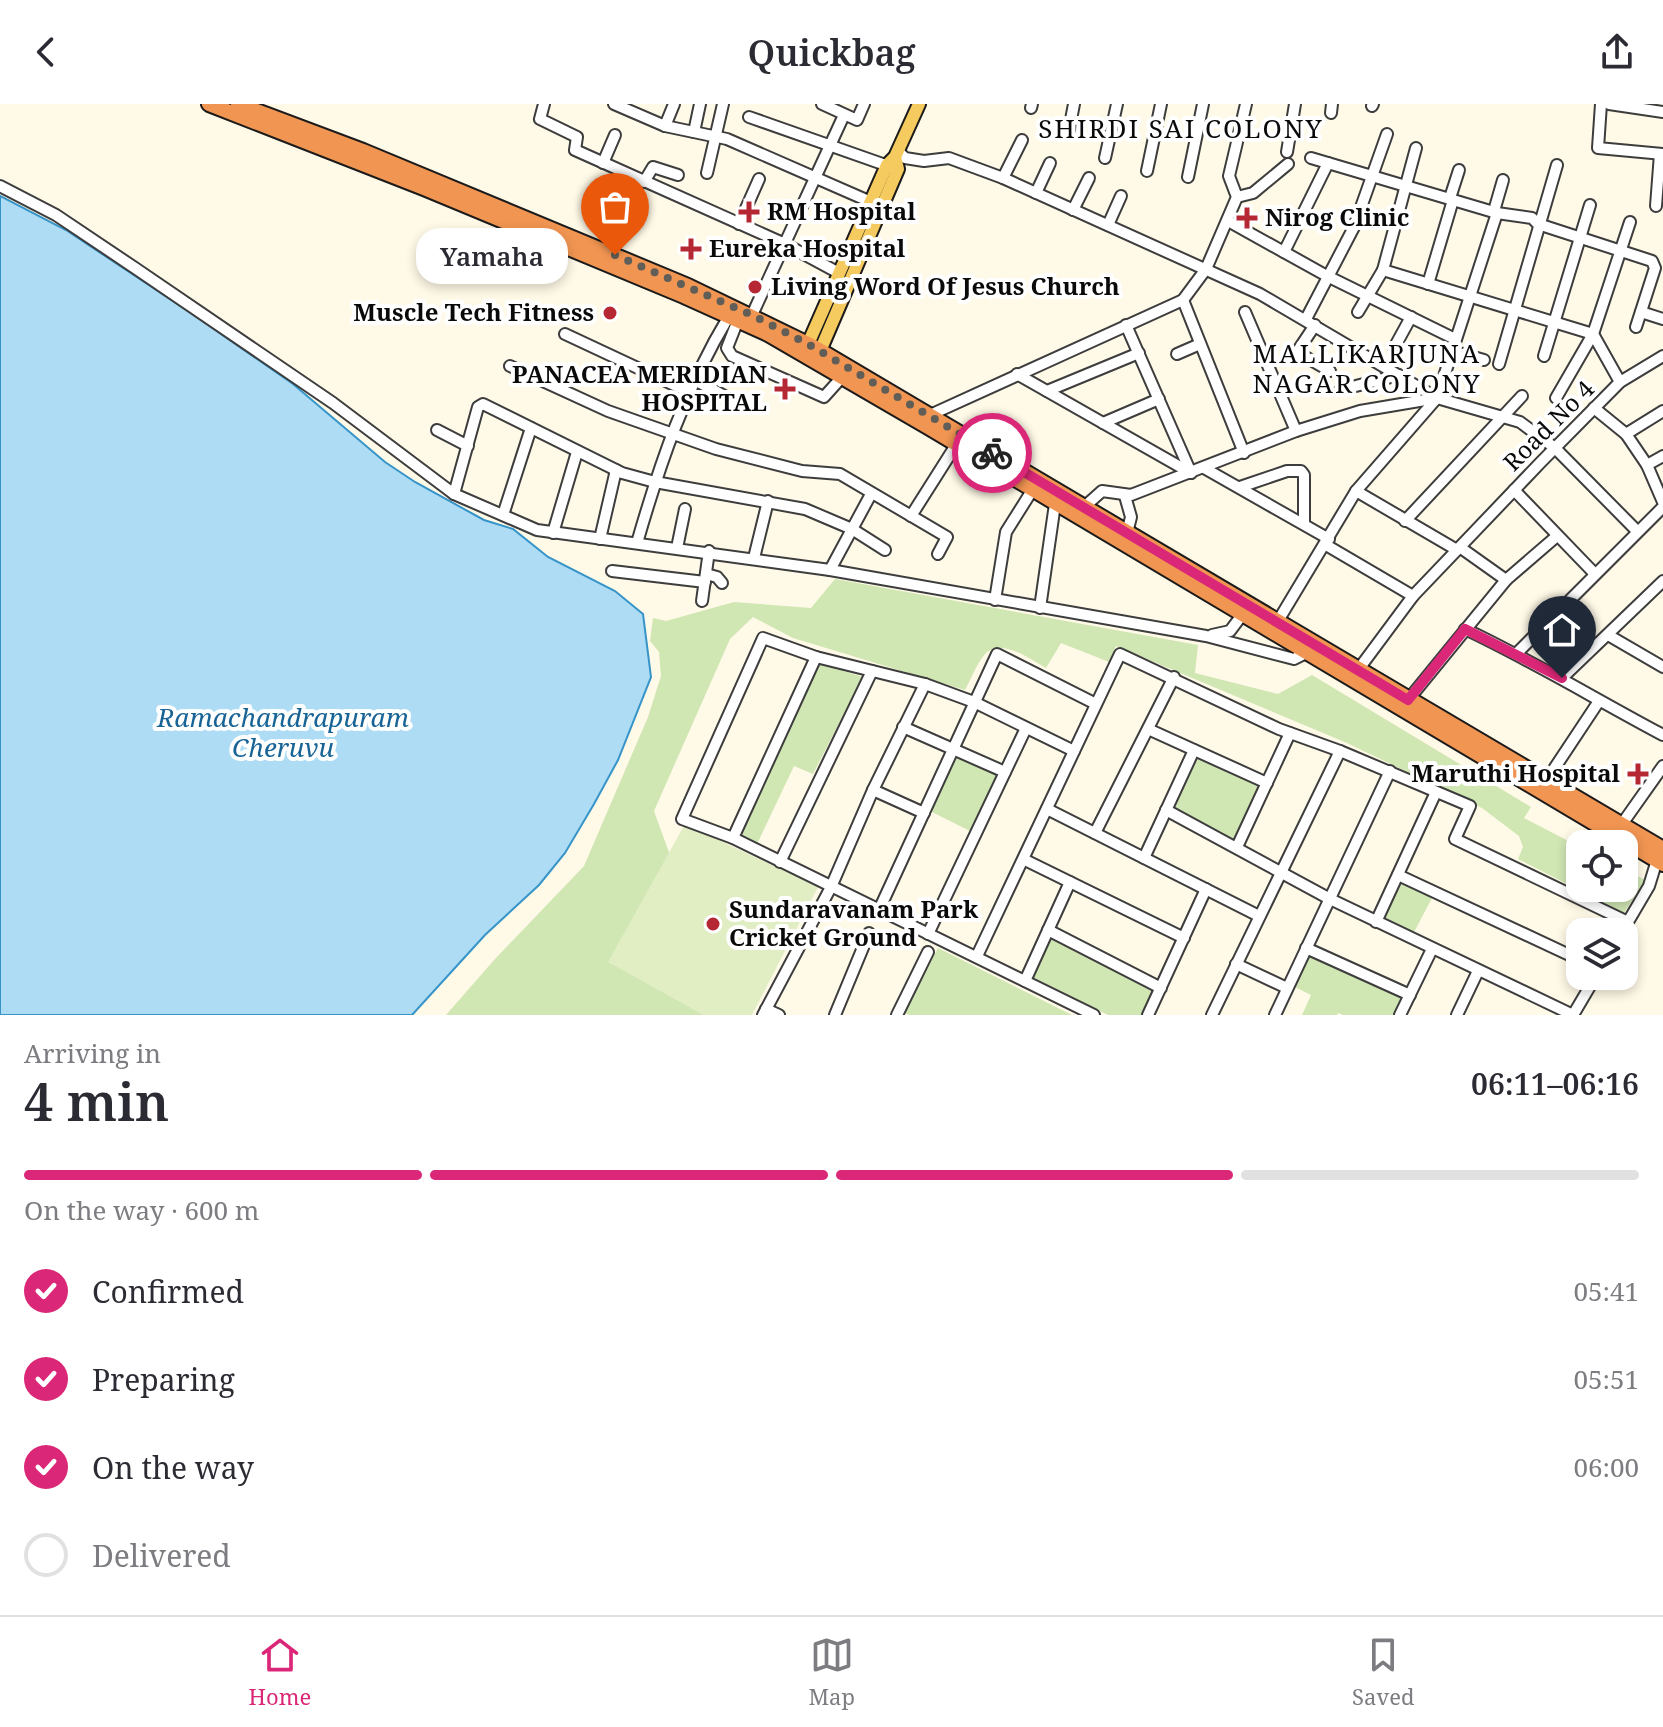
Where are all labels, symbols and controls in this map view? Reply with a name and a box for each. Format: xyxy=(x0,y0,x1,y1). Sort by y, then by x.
text: Quickbag xyxy=(747,28,916,77)
icon: back xyxy=(24,30,68,74)
icon: share xyxy=(1595,30,1639,74)
district label: SHIRDI SAI COLONY xyxy=(1038,110,1324,146)
pin xyxy=(581,173,649,255)
icon: bag xyxy=(593,185,637,229)
place label: RM Hospital xyxy=(767,194,916,227)
place label: Nirog Clinic xyxy=(1265,200,1409,233)
marker: RM Hospital xyxy=(738,201,760,223)
marker: Nirog Clinic xyxy=(1236,207,1258,229)
callout: Yamaha xyxy=(415,227,567,283)
place label: Eureka Hospital xyxy=(709,231,906,264)
text: Yamaha xyxy=(440,238,544,274)
marker: Eureka Hospital xyxy=(680,238,702,260)
place label: Living Word Of Jesus Church xyxy=(771,269,1120,302)
marker: Living Word Of Jesus Church xyxy=(746,278,764,296)
place label: Muscle Tech Fitness xyxy=(353,295,594,328)
marker: Muscle Tech Fitness xyxy=(601,304,619,322)
district label: MALLIKARJUNA NAGAR COLONY xyxy=(1252,335,1482,401)
place label: PANACEA MERIDIAN HOSPITAL xyxy=(512,357,767,418)
street label: Road No 4 xyxy=(1495,372,1601,478)
marker: PANACEA MERIDIAN HOSPITAL xyxy=(774,378,796,400)
courier xyxy=(952,413,1032,493)
icon: bike xyxy=(970,431,1014,475)
pin xyxy=(1528,596,1596,678)
icon: home xyxy=(1540,608,1584,652)
water label: Ramachandrapuram Cheruvu xyxy=(156,699,409,765)
place label: Maruthi Hospital xyxy=(1411,756,1621,789)
marker: Maruthi Hospital xyxy=(1627,763,1649,785)
map controls xyxy=(1566,830,1638,990)
button: locate xyxy=(1566,830,1638,902)
place label: Sundaravanam Park Cricket Ground xyxy=(729,892,979,953)
marker: Sundaravanam Park Cricket Ground xyxy=(704,915,722,933)
button: layers xyxy=(1566,918,1638,990)
text: Arriving in xyxy=(24,1035,161,1071)
text: 06:11–06:16 xyxy=(1471,1063,1639,1104)
text: 4 min xyxy=(24,1065,169,1136)
text: On the way · 600 m xyxy=(24,1192,259,1228)
icon: check xyxy=(24,1269,68,1313)
text: Confirmed xyxy=(92,1271,244,1312)
text: 05:41 xyxy=(1573,1273,1639,1309)
icon: check xyxy=(24,1357,68,1401)
text: Preparing xyxy=(92,1359,235,1400)
text: 05:51 xyxy=(1573,1361,1639,1397)
icon: check xyxy=(24,1445,68,1489)
text: On the way xyxy=(92,1447,254,1488)
text: 06:00 xyxy=(1573,1449,1639,1485)
text: Delivered xyxy=(92,1535,231,1576)
tab: Home xyxy=(249,1633,311,1711)
tab: Map xyxy=(808,1633,855,1711)
tab: Saved xyxy=(1352,1633,1414,1711)

